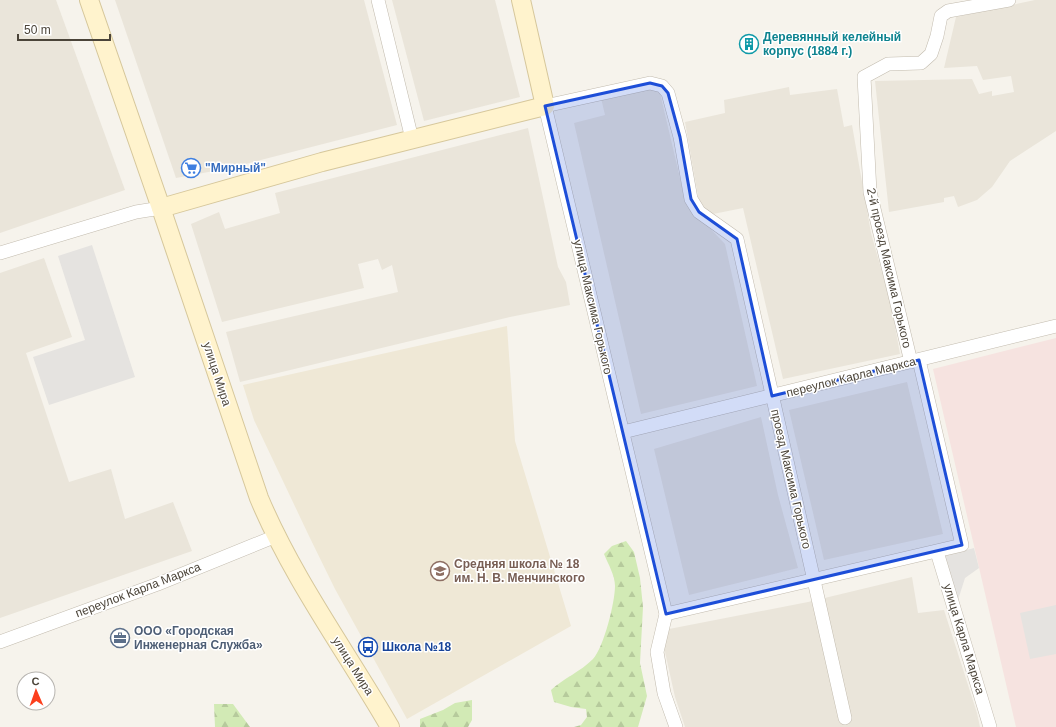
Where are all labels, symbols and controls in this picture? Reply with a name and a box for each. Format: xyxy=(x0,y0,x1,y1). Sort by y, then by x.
scale bar xyxy=(18,16,110,42)
text: 50 m xyxy=(24,23,51,37)
place label: Деревянный келейный корпус (1884 г.) xyxy=(763,30,901,58)
building icon: Деревянный келейный корпус (1884 г.) xyxy=(738,33,760,55)
supermarket icon: "Мирный" xyxy=(180,157,202,179)
place label: "Мирный" xyxy=(205,161,266,175)
street label: 2-й проезд Максима Горького xyxy=(864,187,914,350)
street label: улица Максима Горького xyxy=(571,238,615,376)
street label: улица Мира xyxy=(200,340,234,408)
street label: переулок Карла Маркса xyxy=(785,354,918,400)
street label: проезд Максима Горького xyxy=(768,408,814,551)
place label: Средняя школа № 18 им. Н. В. Менчинского xyxy=(454,557,585,585)
street label: переулок Карла Маркса xyxy=(73,560,203,620)
school or university icon: Средняя школа № 18 им. Н. В. Менчинского xyxy=(429,560,451,582)
street label: улица Карла Маркса xyxy=(941,582,988,696)
place label: ООО «Городская Инженерная Служба» xyxy=(134,624,263,652)
office icon: ООО «Городская Инженерная Служба» xyxy=(109,627,131,649)
street label: улица Мира xyxy=(329,634,377,698)
bus stop icon: Школа №18 xyxy=(357,636,379,658)
place label: Школа №18 xyxy=(382,640,452,654)
north arrow xyxy=(16,671,56,711)
text: С xyxy=(31,675,40,687)

